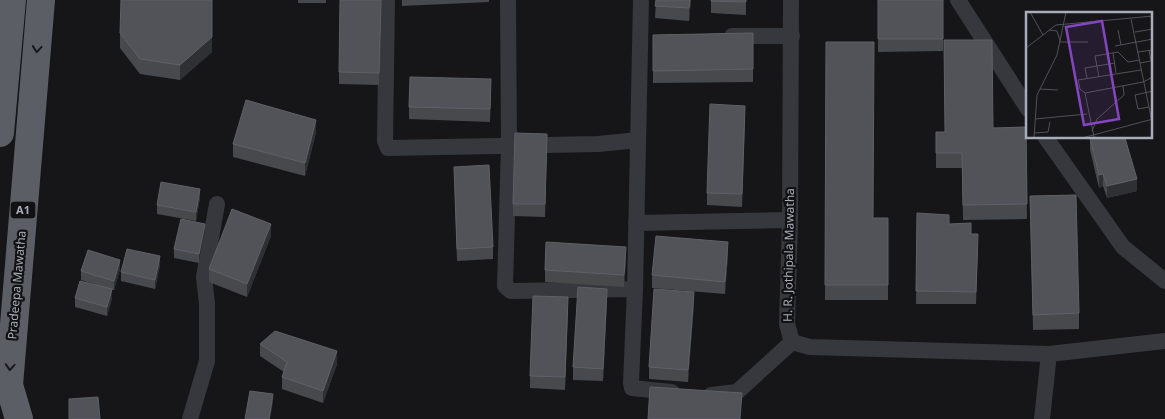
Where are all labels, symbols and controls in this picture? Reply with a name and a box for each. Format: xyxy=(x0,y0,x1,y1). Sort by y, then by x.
inset map xyxy=(1026,12,1152,139)
one-way arrow xyxy=(32,45,43,53)
street label: H. R. Jothipala Mawatha xyxy=(779,188,798,322)
road number: A1 xyxy=(10,202,36,218)
street label: Pradeepa Mawatha xyxy=(3,230,30,340)
one-way arrow xyxy=(5,364,16,372)

